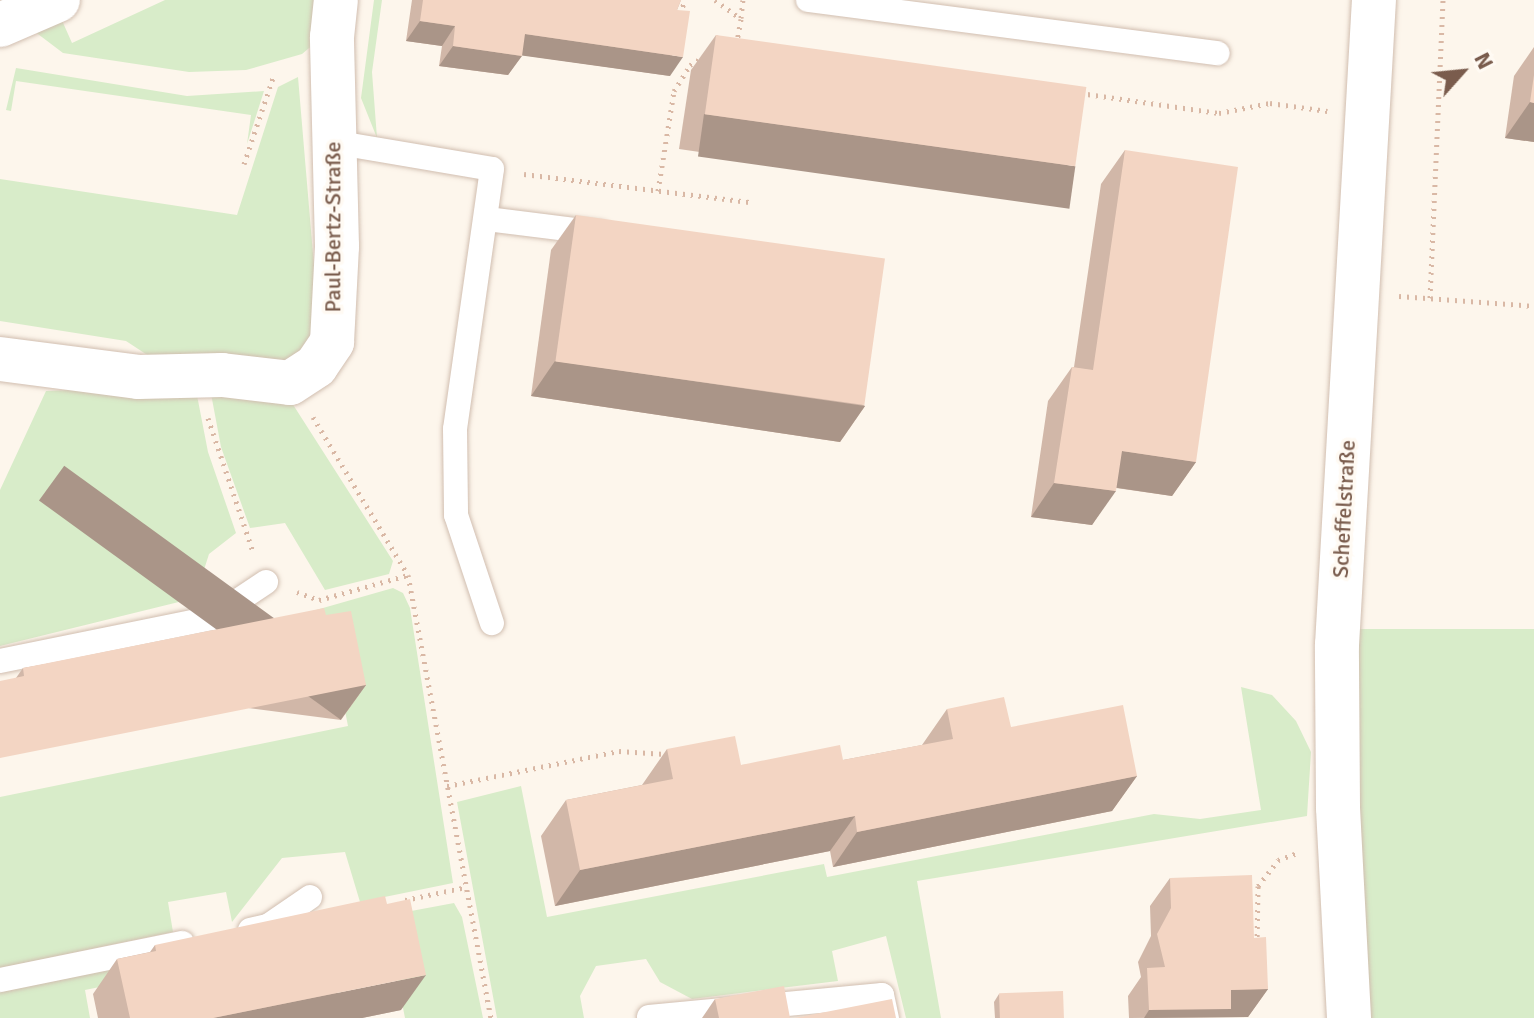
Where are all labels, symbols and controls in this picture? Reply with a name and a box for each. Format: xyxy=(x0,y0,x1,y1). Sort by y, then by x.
north arrow xyxy=(1422,32,1502,112)
text: N xyxy=(1468,48,1499,74)
street label: Paul-Bertz-Straße xyxy=(320,141,346,313)
street label: Scheffelstraße xyxy=(1327,439,1361,579)

